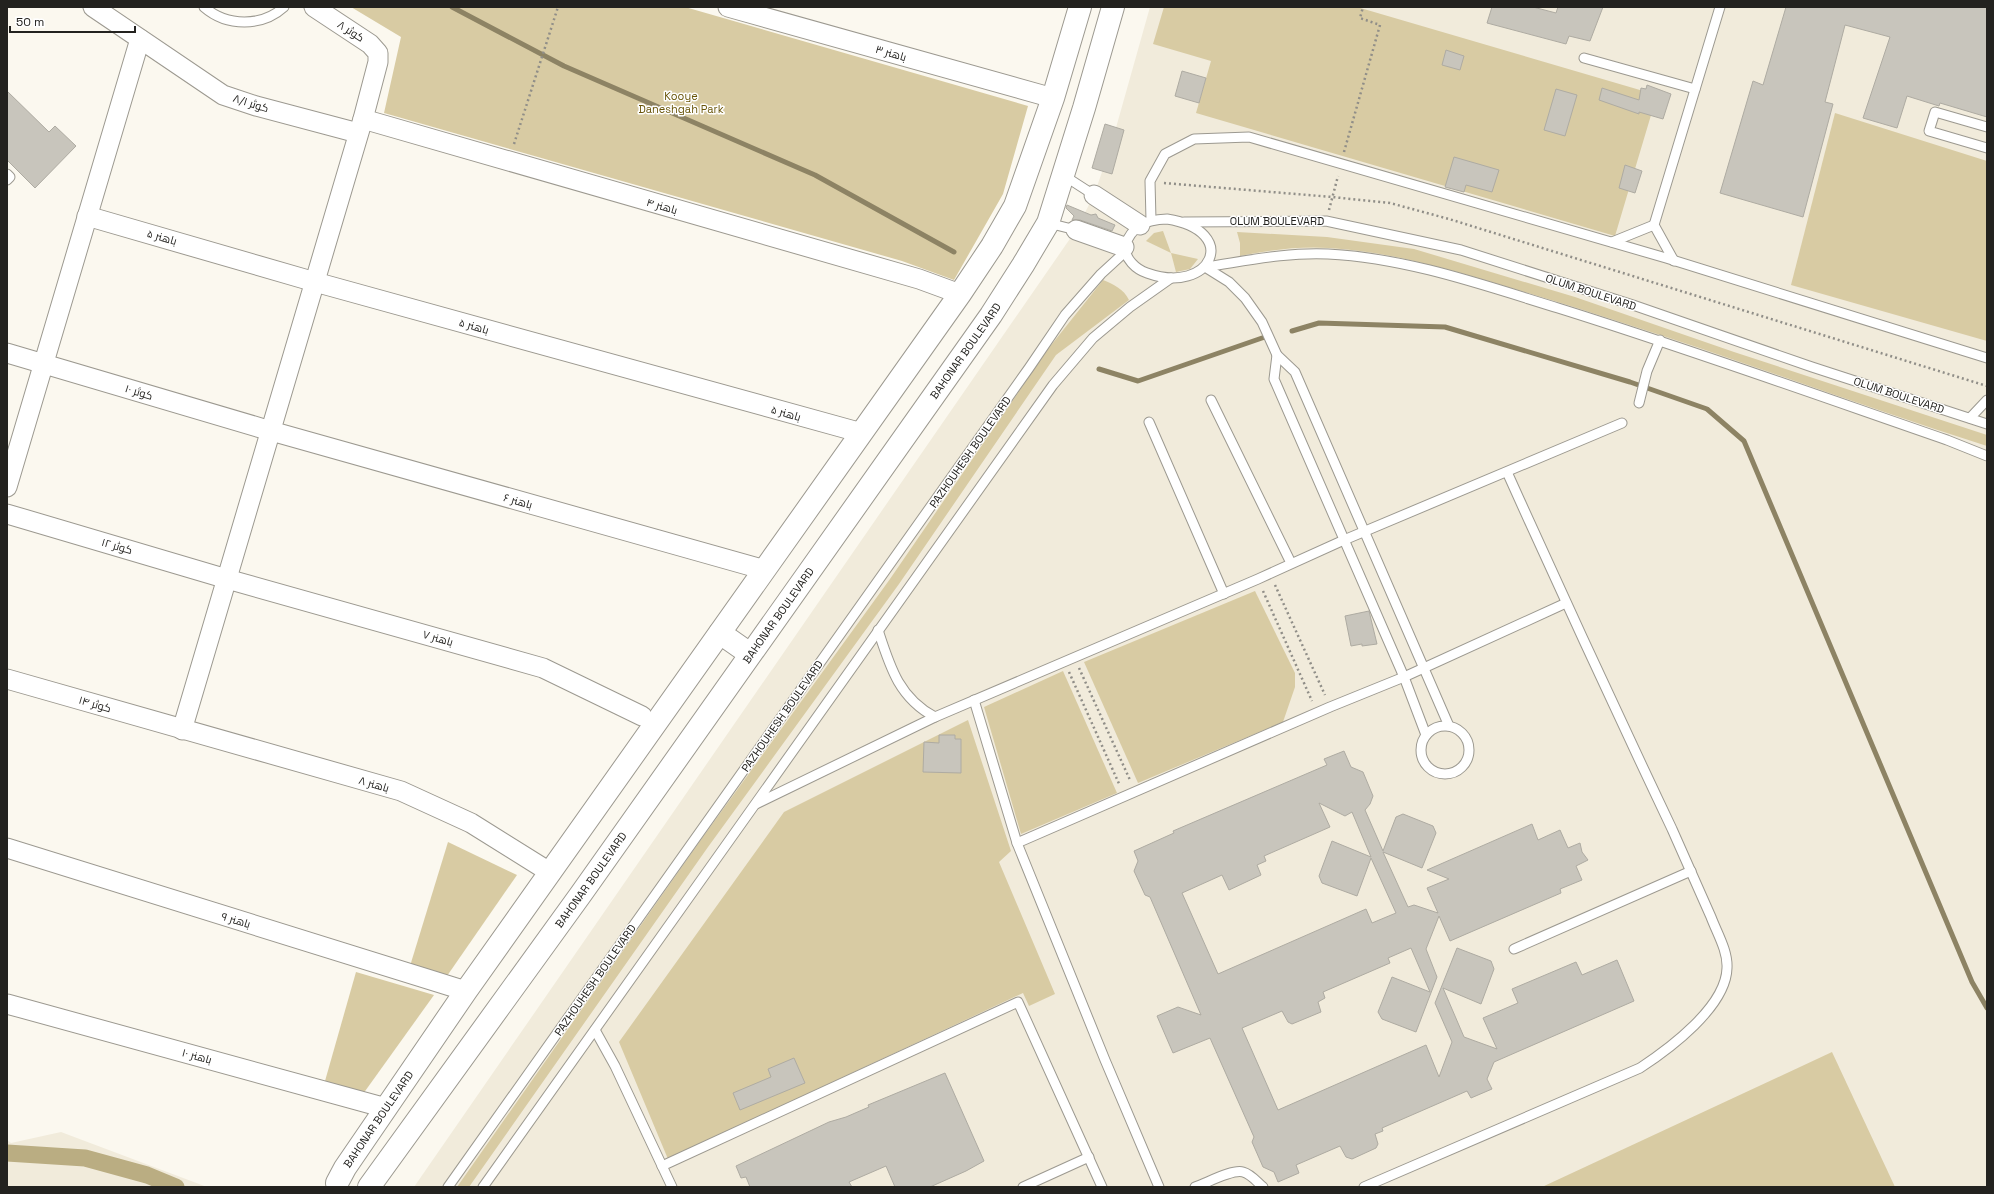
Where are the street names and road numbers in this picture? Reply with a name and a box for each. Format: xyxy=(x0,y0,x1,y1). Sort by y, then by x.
street label: کوثر ۸ xyxy=(335,17,367,45)
street label: باهنر ۳ xyxy=(874,42,908,64)
street label: کوثر ۸/۱ xyxy=(231,91,271,115)
street label: باهنر ۴ xyxy=(645,195,679,217)
street label: OLUM BOULEVARD xyxy=(1230,214,1324,228)
street label: باهنر ۵ xyxy=(145,226,179,248)
street label: OLUM BOULEVARD xyxy=(1544,271,1638,313)
street label: BAHONAR BOULEVARD xyxy=(927,300,1004,402)
street label: باهنر ۵ xyxy=(457,315,491,337)
street label: OLUM BOULEVARD xyxy=(1852,374,1946,416)
street label: کوثر ۱۰ xyxy=(123,381,155,403)
street label: PAZHOUHESH BOULEVARD xyxy=(926,394,1014,510)
street label: باهنر ۵ xyxy=(769,402,803,424)
street label: باهنر ۶ xyxy=(502,490,534,512)
street label: کوثر ۱۲ xyxy=(100,535,134,557)
street label: BAHONAR BOULEVARD xyxy=(739,565,817,666)
street label: باهنر ۷ xyxy=(421,627,455,649)
street label: PAZHOUHESH BOULEVARD xyxy=(738,658,826,774)
street label: کوثر ۱۴ xyxy=(77,693,113,715)
street label: باهنر ۸ xyxy=(357,773,391,795)
street label: BAHONAR BOULEVARD xyxy=(552,829,630,930)
street label: باهنر ۹ xyxy=(220,909,252,931)
street label: PAZHOUHESH BOULEVARD xyxy=(551,922,639,1038)
street label: باهنر ۱۰ xyxy=(180,1045,214,1067)
street label: BAHONAR BOULEVARD xyxy=(340,1068,416,1170)

